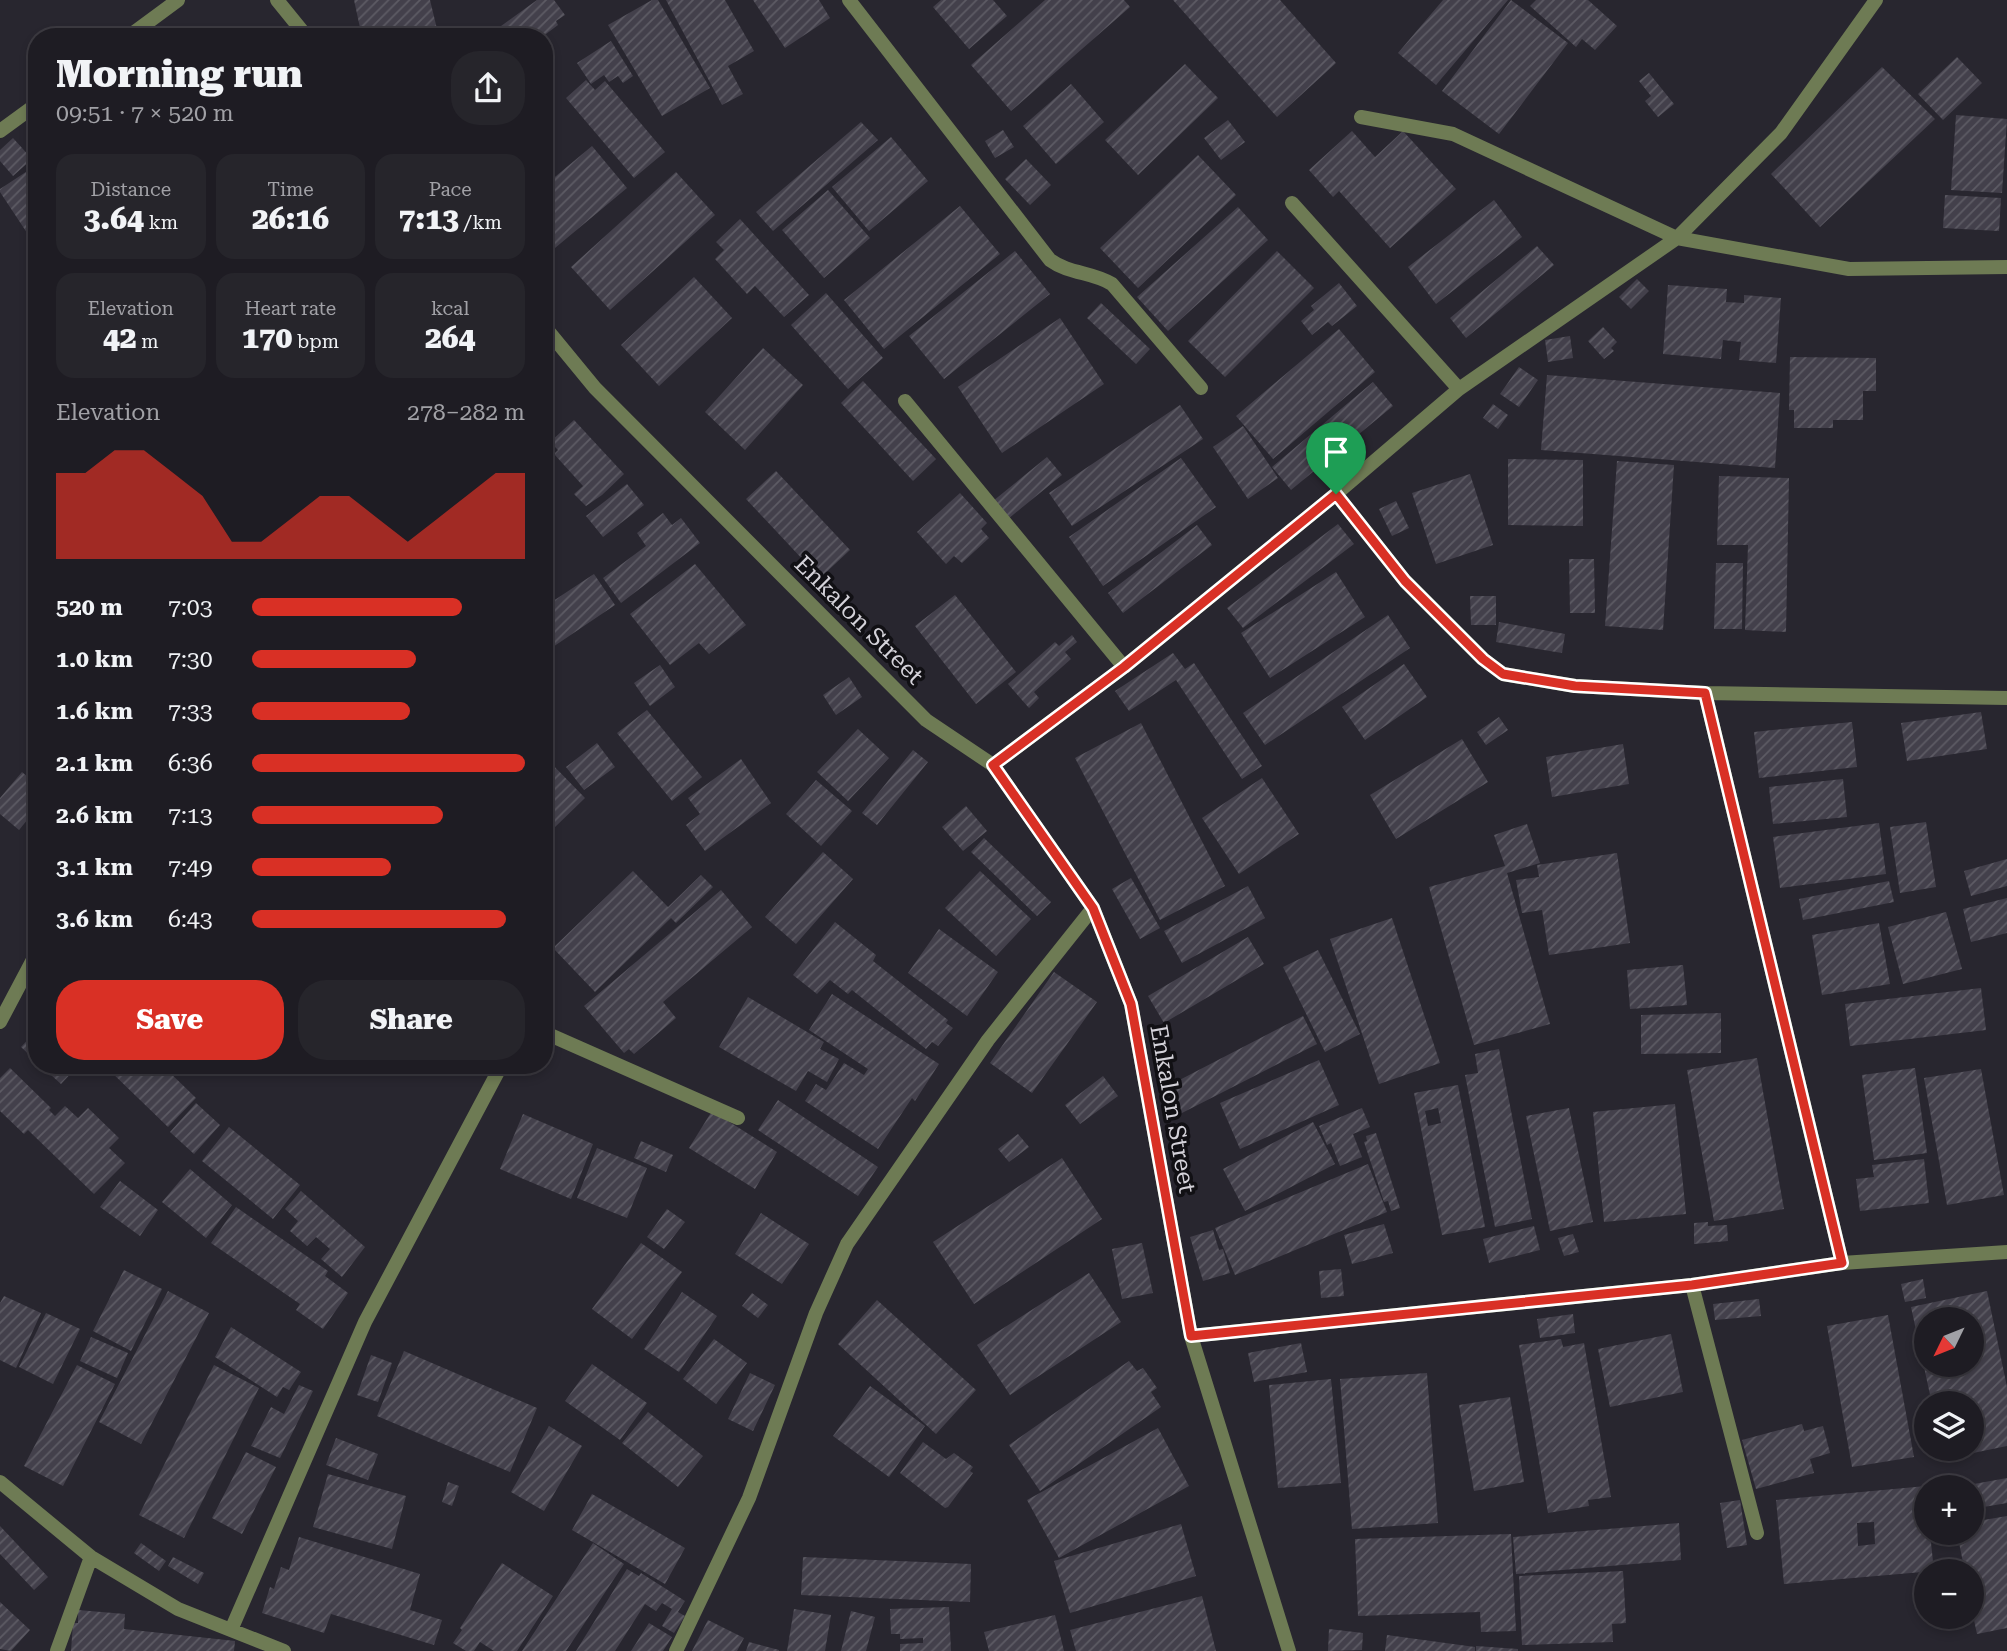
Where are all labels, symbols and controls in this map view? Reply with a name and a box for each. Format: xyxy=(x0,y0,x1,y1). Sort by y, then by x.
button: share xyxy=(451,51,525,125)
text: Morning run xyxy=(56,52,303,96)
text: 09:51 · 7 × 520 m xyxy=(56,100,234,127)
text: Distance xyxy=(91,178,171,201)
text: Time xyxy=(267,178,314,201)
text: Pace xyxy=(429,178,472,201)
text: 3.64 xyxy=(84,201,144,236)
text: 26:16 xyxy=(252,201,329,236)
text: 7:13 xyxy=(398,201,459,236)
text: km xyxy=(144,211,178,234)
text: /km xyxy=(459,211,502,234)
text: Elevation xyxy=(88,297,174,320)
text: Heart rate xyxy=(245,297,336,320)
text: kcal xyxy=(431,297,469,320)
text: 42 xyxy=(103,320,137,355)
text: 170 xyxy=(242,320,292,355)
text: 264 xyxy=(425,320,475,355)
text: m xyxy=(137,330,159,353)
text: bpm xyxy=(292,330,339,353)
text: Elevation xyxy=(56,399,160,426)
text: 278–282 m xyxy=(407,399,525,426)
pin xyxy=(1306,422,1366,494)
icon: arrive xyxy=(1317,433,1355,471)
street label: Enkalon Street xyxy=(789,550,929,690)
text: 520 m xyxy=(56,594,123,621)
text: 7:03 xyxy=(168,594,213,621)
text: 1.0 km xyxy=(56,646,133,673)
text: 7:30 xyxy=(168,646,213,673)
text: 1.6 km xyxy=(56,698,133,725)
text: 7:33 xyxy=(168,698,213,725)
text: 2.1 km xyxy=(56,750,133,777)
text: 6:36 xyxy=(168,750,213,777)
text: 2.6 km xyxy=(56,802,133,829)
text: 7:13 xyxy=(168,802,213,829)
text: 3.1 km xyxy=(56,854,133,881)
text: 7:49 xyxy=(168,854,213,881)
text: 3.6 km xyxy=(56,906,133,933)
text: 6:43 xyxy=(168,906,213,933)
button: Save xyxy=(56,980,284,1060)
button: Share xyxy=(298,980,525,1060)
street label: Enkalon Street xyxy=(1144,1023,1202,1195)
north arrow xyxy=(1914,1307,1984,1377)
map controls xyxy=(1914,1307,1984,1629)
button: layers xyxy=(1914,1391,1984,1461)
button: + xyxy=(1914,1475,1984,1545)
button: − xyxy=(1914,1559,1984,1629)

